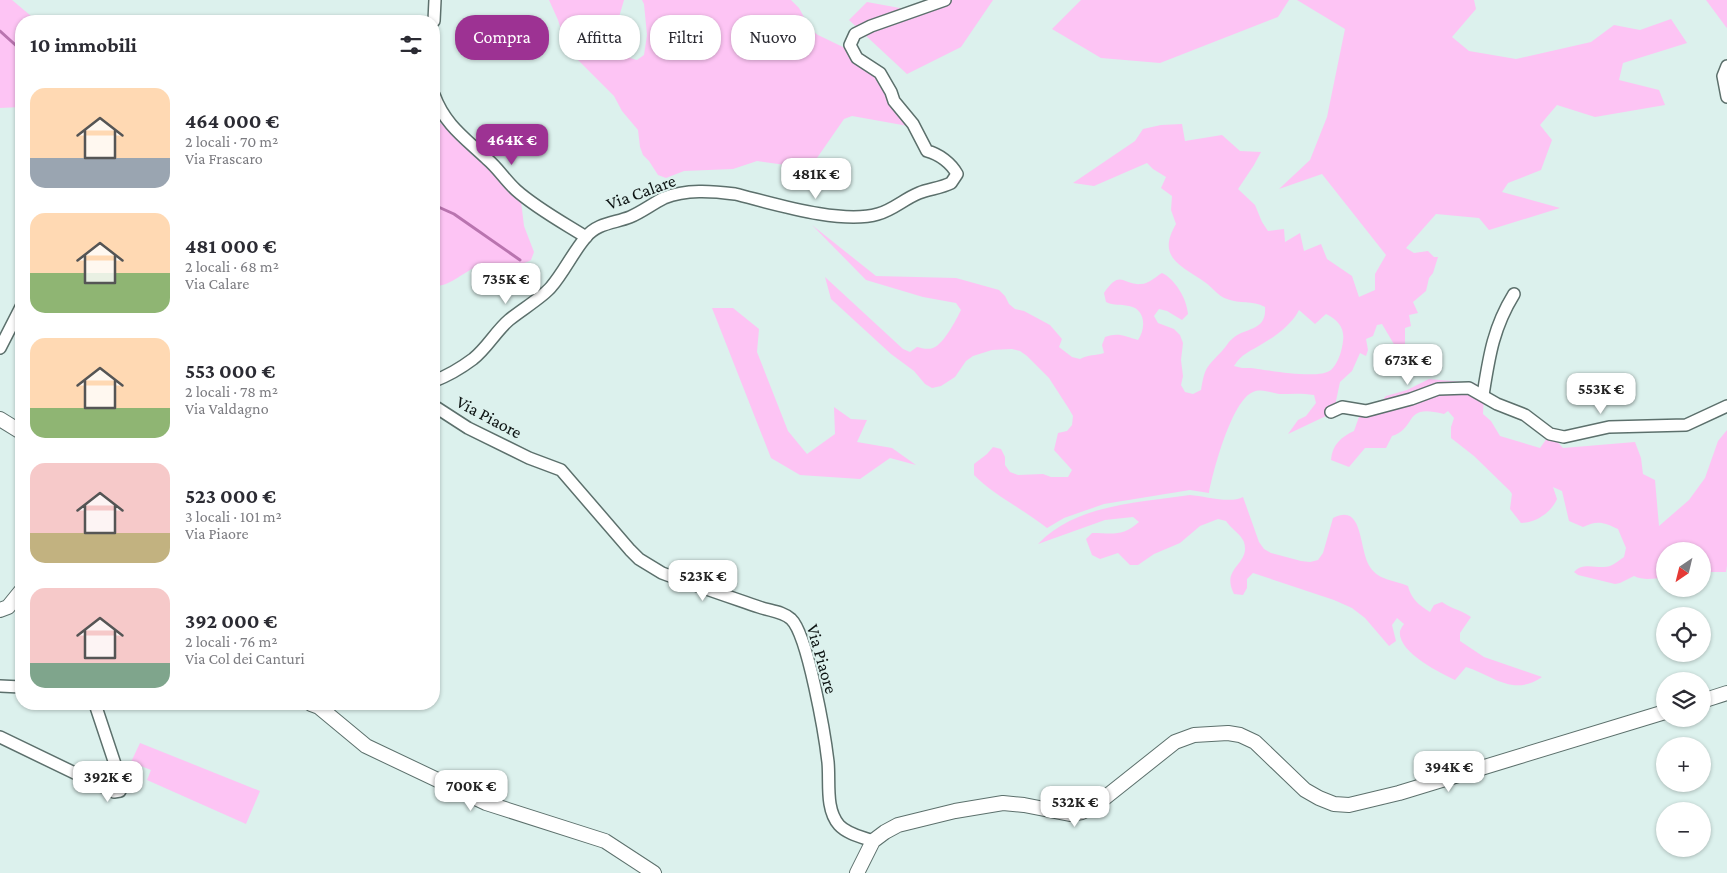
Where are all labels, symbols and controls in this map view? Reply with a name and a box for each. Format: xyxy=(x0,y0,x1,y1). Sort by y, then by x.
chip: Compra xyxy=(455,15,549,60)
chip: Affitta xyxy=(559,15,640,60)
chip: Filtri xyxy=(650,15,721,60)
chip: Nuovo xyxy=(731,15,815,60)
icon: filters xyxy=(397,31,425,59)
text: 10 immobili xyxy=(30,33,137,57)
icon: home xyxy=(70,108,130,168)
text: 464 000 € xyxy=(185,109,279,133)
pin: 464K € xyxy=(471,124,553,166)
text: 464K € xyxy=(487,131,537,148)
text: 2 locali · 70 m² xyxy=(185,133,278,150)
text: Via Frascaro xyxy=(185,150,263,167)
pin: 481K € xyxy=(775,158,857,200)
text: 481K € xyxy=(792,165,840,182)
street label: Via Calare xyxy=(604,170,678,214)
icon: home xyxy=(70,233,130,293)
text: 481 000 € xyxy=(185,234,277,258)
text: 2 locali · 68 m² xyxy=(185,258,279,275)
pin: 735K € xyxy=(465,262,547,305)
text: 735K € xyxy=(482,270,530,287)
text: Via Calare xyxy=(185,275,249,292)
pin: 673K € xyxy=(1367,344,1449,386)
text: 673K € xyxy=(1384,351,1432,368)
icon: home xyxy=(70,358,130,418)
text: 553 000 € xyxy=(185,359,275,383)
pin: 553K € xyxy=(1560,372,1642,415)
text: 553K € xyxy=(1578,380,1624,397)
text: 2 locali · 78 m² xyxy=(185,383,278,400)
street label: Via Piaore xyxy=(453,391,525,443)
text: Via Valdagno xyxy=(185,400,269,417)
icon: home xyxy=(70,483,130,543)
text: 523 000 € xyxy=(185,484,276,508)
text: 3 locali · 101 m² xyxy=(185,508,282,525)
text: Via Piaore xyxy=(185,525,248,542)
north arrow xyxy=(1656,542,1711,598)
map controls xyxy=(1656,542,1711,857)
pin: 523K € xyxy=(662,560,744,602)
text: 523K € xyxy=(679,567,727,584)
button: locate xyxy=(1656,607,1711,662)
icon: home xyxy=(70,608,130,668)
text: 392 000 € xyxy=(185,609,277,633)
street label: Via Piaore xyxy=(803,622,841,696)
text: 2 locali · 76 m² xyxy=(185,633,278,650)
text: Via Col dei Canturi xyxy=(185,650,305,667)
button: layers xyxy=(1656,672,1711,727)
button: + xyxy=(1656,737,1711,792)
pin: 394K € xyxy=(1408,750,1490,793)
text: 394K € xyxy=(1425,758,1473,775)
pin: 392K € xyxy=(67,760,149,803)
text: 392K € xyxy=(84,768,132,785)
pin: 700K € xyxy=(430,770,512,812)
text: 700K € xyxy=(446,777,496,794)
pin: 532K € xyxy=(1034,786,1116,828)
text: 532K € xyxy=(1051,793,1099,810)
button: − xyxy=(1656,802,1711,857)

